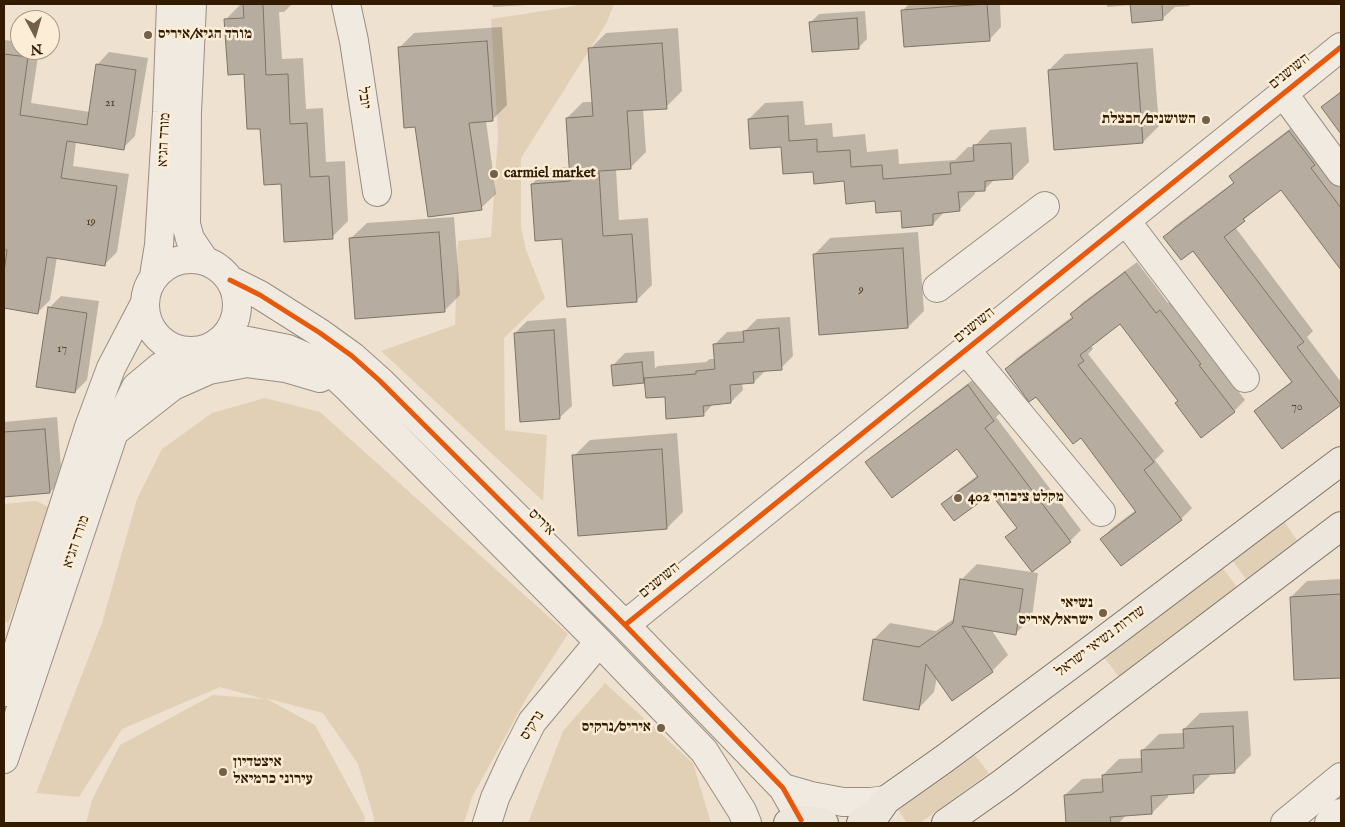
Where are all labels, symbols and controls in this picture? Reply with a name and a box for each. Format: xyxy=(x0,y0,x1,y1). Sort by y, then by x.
north arrow xyxy=(10,10,60,60)
place label: מורד הגיא/איריס xyxy=(158,26,252,44)
marker: מורד הגיא/איריס xyxy=(142,29,154,41)
text: N xyxy=(29,39,43,59)
street label: השושנים xyxy=(1266,50,1314,94)
street label: יובל xyxy=(353,86,373,110)
house number: 21 xyxy=(105,97,115,111)
place label: השושנים/חבצלת xyxy=(1102,111,1196,129)
street label: מורד הגיא xyxy=(155,112,175,168)
marker: השושנים/חבצלת xyxy=(1200,114,1212,126)
place label: carmiel market xyxy=(504,165,596,183)
marker: carmiel market xyxy=(488,168,500,180)
house number: 19 xyxy=(86,216,96,230)
house number: 9 xyxy=(858,284,864,298)
street label: השושנים xyxy=(951,304,999,348)
house number: 17 xyxy=(57,343,67,357)
house number: 70 xyxy=(1291,401,1303,415)
place label: מקלט ציבורי 402 xyxy=(968,489,1064,507)
marker: מקלט ציבורי 402 xyxy=(952,492,964,504)
street label: איריס xyxy=(524,506,558,540)
street label: מורד הגיא xyxy=(60,513,94,571)
street label: השושנים xyxy=(636,559,684,603)
place label: נשיאי ישראל/איריס xyxy=(1018,595,1093,630)
street label: שדרות נשיאי ישראל xyxy=(1052,602,1150,682)
marker: נשיאי ישראל/איריס xyxy=(1097,607,1109,619)
street label: נרקיס xyxy=(517,708,549,744)
place label: איריס/נרקיס xyxy=(582,719,651,737)
marker: איריס/נרקיס xyxy=(655,722,667,734)
place label: איצטדיון עירוני כרמיאל xyxy=(233,754,313,789)
marker: איצטדיון עירוני כרמיאל xyxy=(217,766,229,778)

